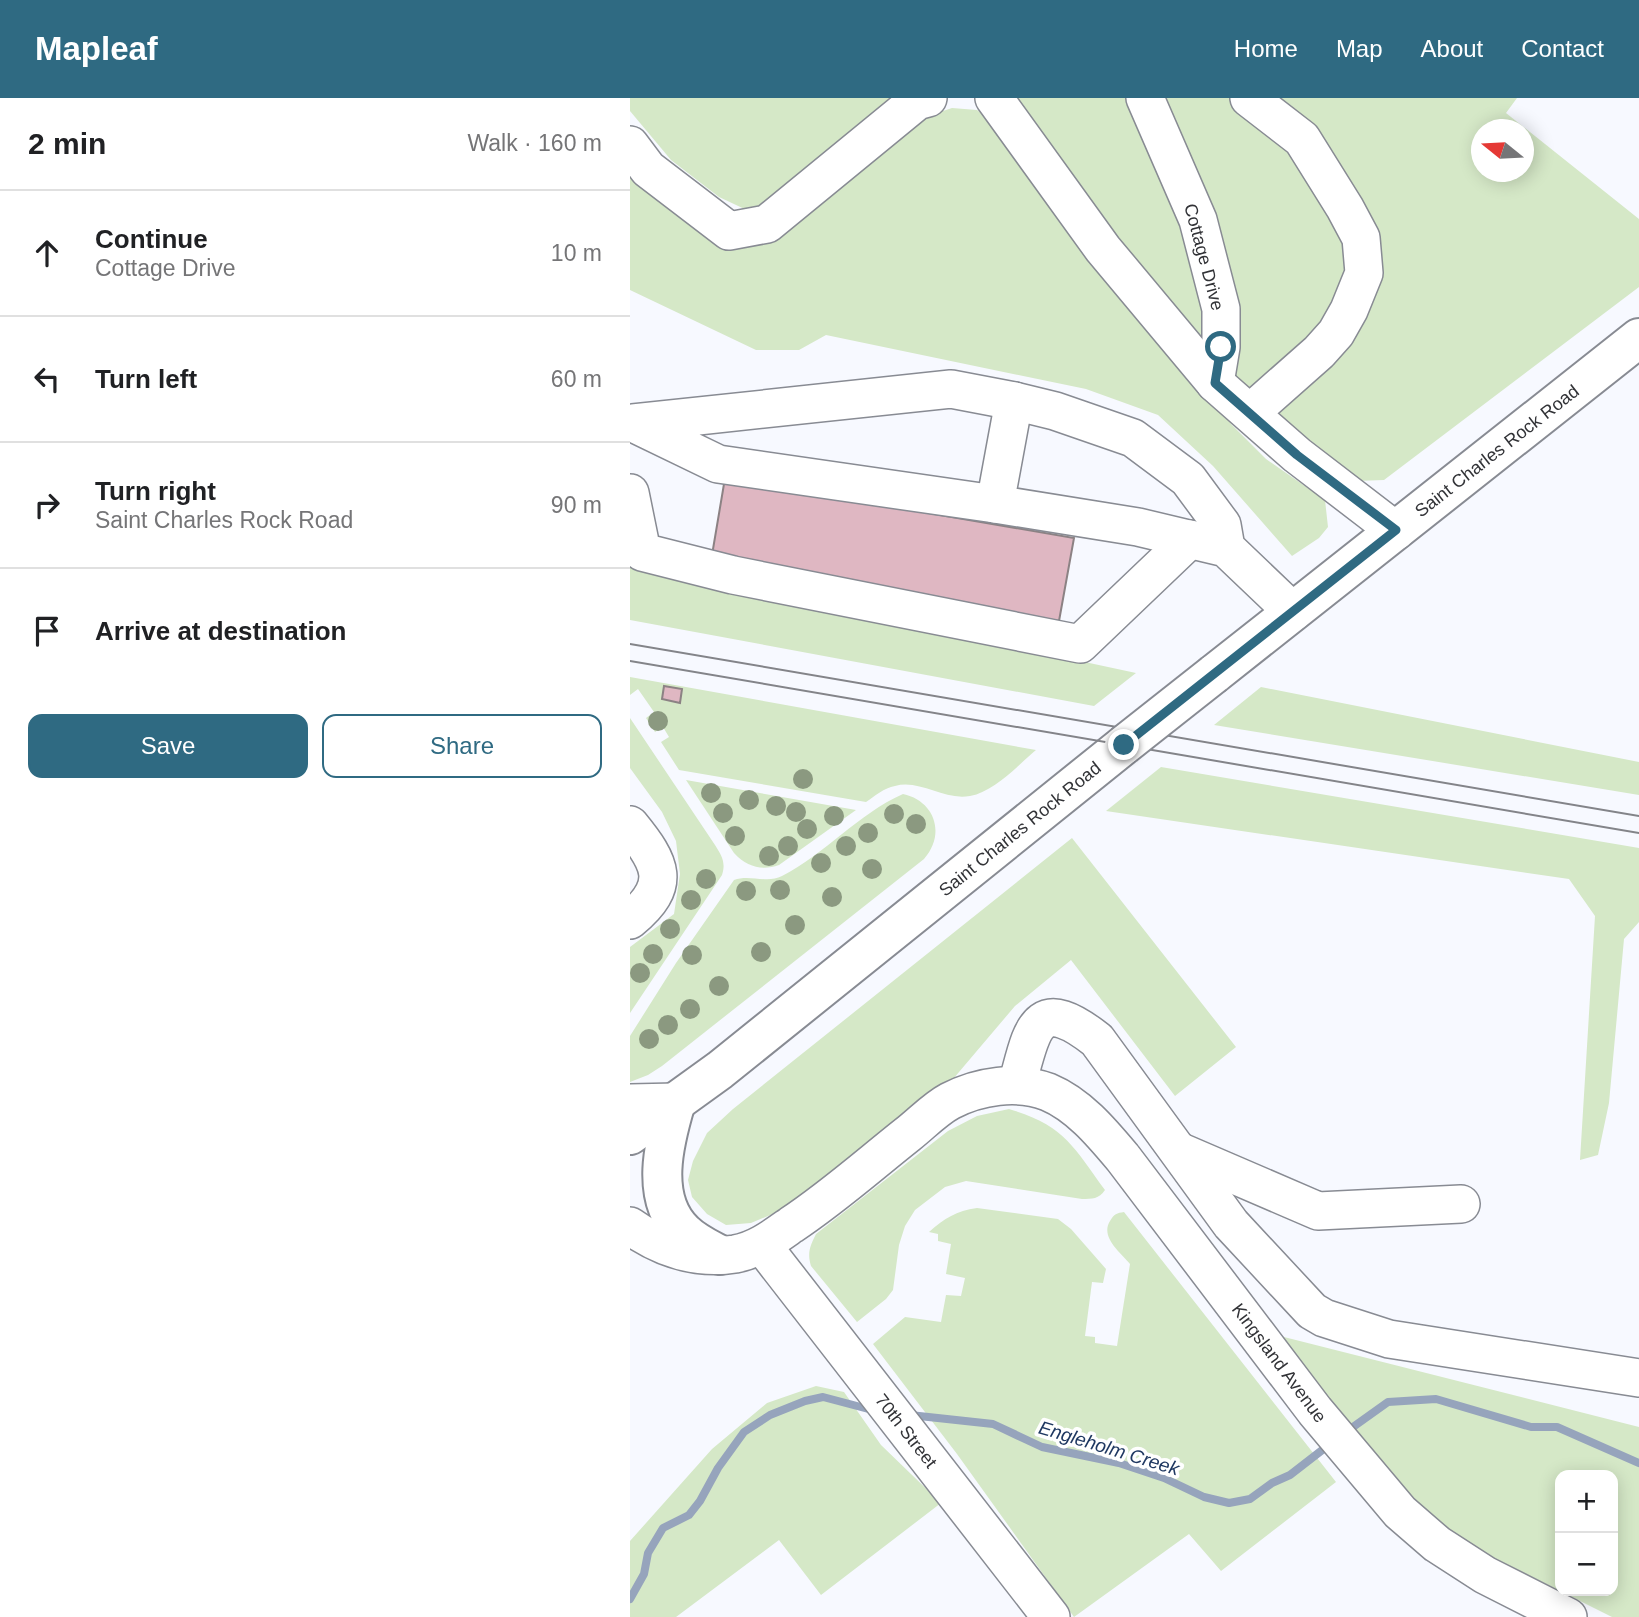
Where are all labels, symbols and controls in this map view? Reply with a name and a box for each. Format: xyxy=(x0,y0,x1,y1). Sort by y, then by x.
text: Mapleaf xyxy=(35,30,158,67)
text: Home xyxy=(1234,35,1298,62)
text: Map xyxy=(1336,35,1383,62)
text: About xyxy=(1421,35,1483,62)
text: Contact xyxy=(1521,35,1604,62)
north arrow xyxy=(1471,119,1534,182)
text: 2 min xyxy=(28,127,106,160)
text: Walk · 160 m xyxy=(467,130,602,156)
street label: Cottage Drive xyxy=(1180,201,1228,313)
text: Continue xyxy=(95,224,208,254)
icon: ahead xyxy=(28,234,66,272)
text: 10 m xyxy=(551,240,602,266)
text: Cottage Drive xyxy=(95,255,236,281)
route start xyxy=(1205,331,1236,362)
icon: left xyxy=(28,360,66,398)
text: Turn left xyxy=(95,364,197,394)
text: 60 m xyxy=(551,366,602,392)
street label: Saint Charles Rock Road xyxy=(1411,381,1583,521)
text: Turn right xyxy=(95,476,216,506)
icon: right xyxy=(28,486,66,524)
text: 90 m xyxy=(551,492,602,518)
text: Saint Charles Rock Road xyxy=(95,507,353,533)
icon: arrive xyxy=(28,612,66,650)
text: Arrive at destination xyxy=(95,616,346,646)
button: Save xyxy=(28,714,308,778)
button: Share xyxy=(322,714,602,778)
route end xyxy=(1108,729,1139,760)
street label: Saint Charles Rock Road xyxy=(935,758,1105,900)
street label: Kingsland Avenue xyxy=(1228,1300,1330,1426)
street label: 70th Street xyxy=(871,1390,941,1472)
water label: Engleholm Creek xyxy=(1036,1417,1183,1480)
map controls xyxy=(1555,1470,1618,1596)
button: + xyxy=(1555,1470,1618,1533)
button: − xyxy=(1555,1533,1618,1596)

